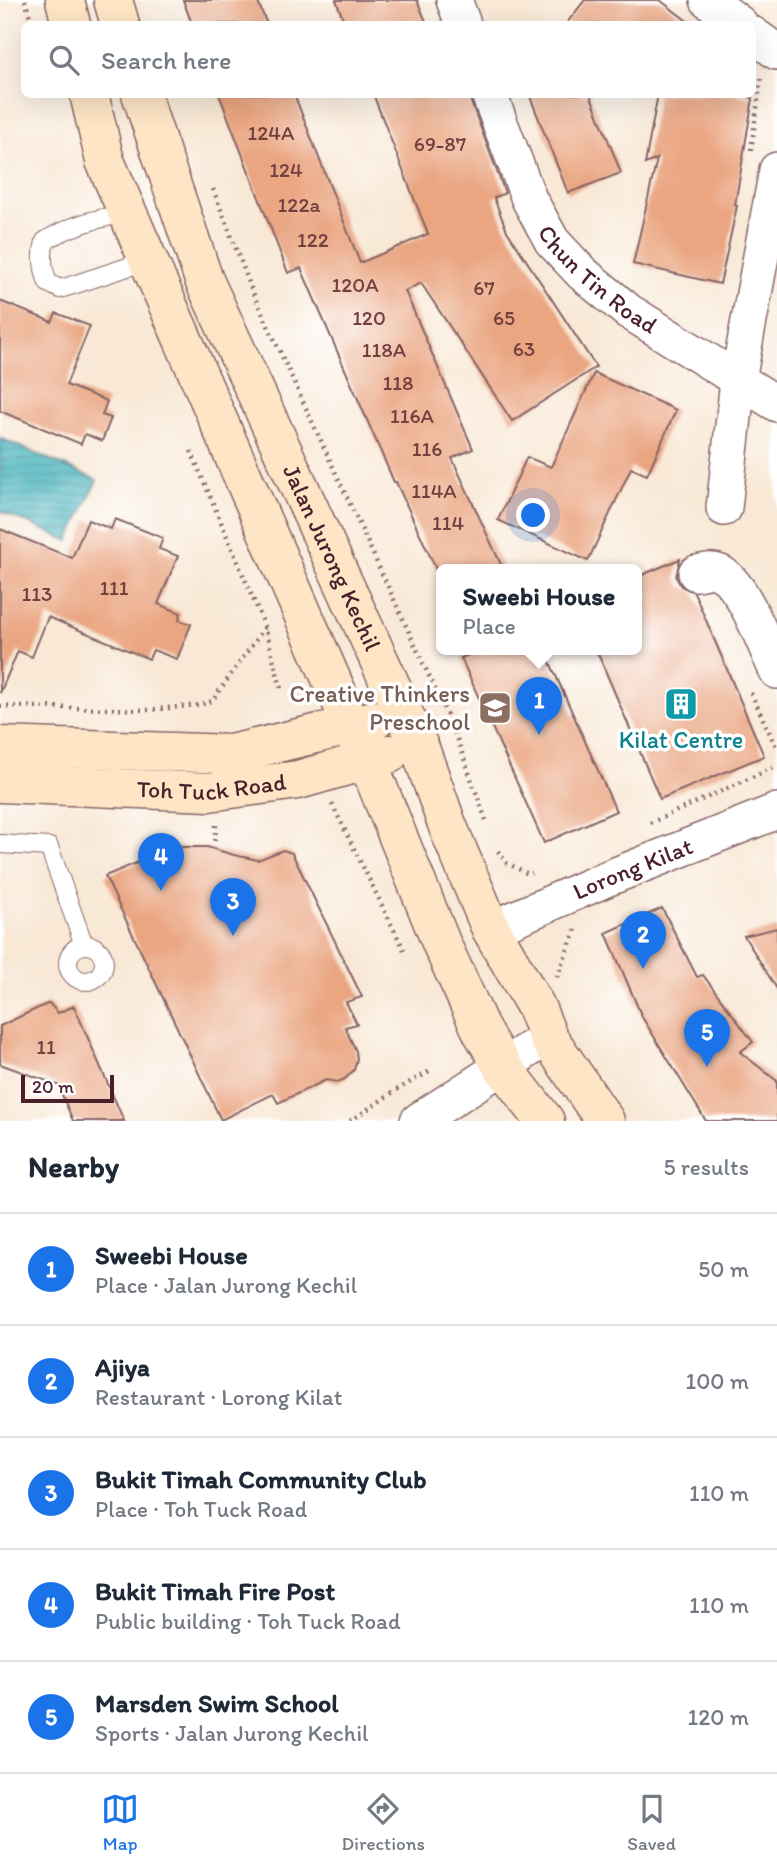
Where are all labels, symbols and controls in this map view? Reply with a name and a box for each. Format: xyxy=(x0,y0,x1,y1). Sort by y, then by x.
search box xyxy=(21,21,756,98)
icon: search xyxy=(45,41,83,79)
text: Search here xyxy=(101,44,231,76)
house number: 124A xyxy=(248,120,295,145)
house number: 69-87 xyxy=(414,131,466,156)
house number: 124 xyxy=(269,157,303,182)
house number: 122a xyxy=(278,192,320,217)
street label: Chun Tin Road xyxy=(532,220,663,340)
house number: 122 xyxy=(297,227,329,252)
house number: 120A xyxy=(331,272,379,297)
house number: 67 xyxy=(473,275,495,300)
house number: 120 xyxy=(352,305,386,330)
house number: 65 xyxy=(493,305,515,330)
house number: 63 xyxy=(513,336,535,361)
house number: 118A xyxy=(362,337,407,362)
house number: 118 xyxy=(383,370,414,395)
house number: 116A xyxy=(390,403,435,428)
house number: 116 xyxy=(412,436,442,461)
street label: Jalan Jurong Kechil xyxy=(277,460,388,655)
house number: 114A xyxy=(411,478,457,503)
your location xyxy=(516,498,550,532)
house number: 114 xyxy=(432,510,464,535)
popup xyxy=(436,564,642,655)
house number: 111 xyxy=(99,575,129,600)
text: Sweebi House xyxy=(463,580,615,612)
house number: 113 xyxy=(22,581,52,606)
text: Place xyxy=(463,612,516,640)
pin: 1 xyxy=(516,677,562,735)
place label: Creative Thinkers Preschool xyxy=(289,679,470,736)
building icon: Kilat Centre xyxy=(662,685,700,723)
school or university icon: Creative Thinkers Preschool xyxy=(476,689,514,727)
place label: Kilat Centre xyxy=(619,725,743,754)
street label: Toh Tuck Road xyxy=(136,767,288,806)
street label: Lorong Kilat xyxy=(568,831,697,906)
pin: 4 xyxy=(138,833,184,891)
pin: 3 xyxy=(210,878,256,936)
pin: 2 xyxy=(620,911,666,969)
pin: 5 xyxy=(684,1009,730,1067)
house number: 11 xyxy=(36,1034,56,1059)
scale bar xyxy=(21,1072,114,1104)
text: 20 m xyxy=(32,1075,74,1098)
text: Nearby xyxy=(28,1148,119,1185)
text: 5 results xyxy=(663,1153,749,1181)
text: Sweebi House xyxy=(95,1239,248,1271)
text: 1 xyxy=(46,1255,56,1283)
text: 50 m xyxy=(698,1255,749,1283)
text: Place · Jalan Jurong Kechil xyxy=(95,1271,357,1299)
text: Ajiya xyxy=(95,1351,150,1383)
text: 2 xyxy=(45,1367,57,1395)
text: 100 m xyxy=(685,1367,749,1395)
text: Restaurant · Lorong Kilat xyxy=(95,1383,342,1411)
text: Bukit Timah Community Club xyxy=(95,1463,427,1495)
text: 3 xyxy=(45,1479,57,1507)
text: 110 m xyxy=(689,1479,749,1507)
text: Place · Toh Tuck Road xyxy=(95,1495,307,1523)
text: Bukit Timah Fire Post xyxy=(95,1575,335,1607)
text: 4 xyxy=(44,1591,58,1619)
text: 110 m xyxy=(689,1591,749,1619)
text: Public building · Toh Tuck Road xyxy=(95,1607,401,1635)
text: Marsden Swim School xyxy=(95,1687,339,1719)
text: 5 xyxy=(45,1703,57,1731)
text: 120 m xyxy=(688,1703,749,1731)
text: Sports · Jalan Jurong Kechil xyxy=(95,1719,369,1747)
tab: Map xyxy=(101,1790,139,1855)
tab: Directions xyxy=(341,1790,425,1855)
tab: Saved xyxy=(627,1790,676,1855)

